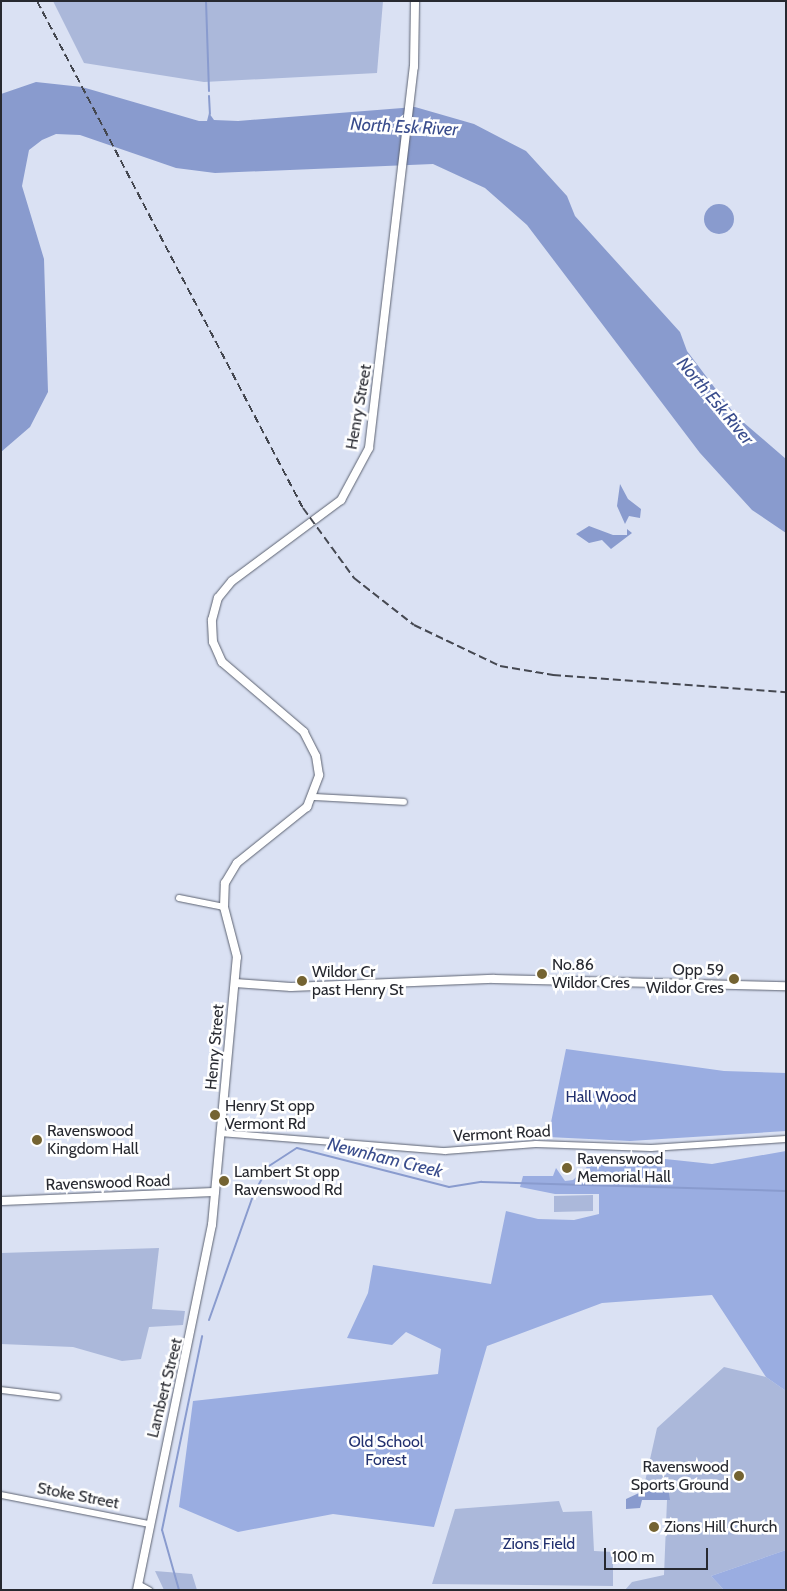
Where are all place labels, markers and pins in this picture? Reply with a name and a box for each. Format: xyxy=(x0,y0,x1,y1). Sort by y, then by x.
place label: No.86 Wildor Cres xyxy=(552,955,630,993)
place label: Opp 59 Wildor Cres xyxy=(646,960,724,998)
place label: Wildor Cr past Henry St xyxy=(312,962,404,1000)
marker: No.86 Wildor Cres xyxy=(536,968,548,980)
marker: Opp 59 Wildor Cres xyxy=(728,973,740,985)
marker: Wildor Cr past Henry St xyxy=(296,975,308,987)
place label: Henry St opp Vermont Rd xyxy=(225,1096,315,1134)
marker: Henry St opp Vermont Rd xyxy=(209,1109,221,1121)
place label: Ravenswood Kingdom Hall xyxy=(47,1121,138,1159)
marker: Ravenswood Kingdom Hall xyxy=(31,1134,43,1146)
place label: Ravenswood Memorial Hall xyxy=(577,1149,671,1187)
place label: Lambert St opp Ravenswood Rd xyxy=(234,1162,342,1200)
marker: Ravenswood Memorial Hall xyxy=(561,1162,573,1174)
marker: Lambert St opp Ravenswood Rd xyxy=(218,1175,230,1187)
place label: Ravenswood Sports Ground xyxy=(631,1457,729,1495)
marker: Ravenswood Sports Ground xyxy=(733,1470,745,1482)
place label: Zions Hill Church xyxy=(664,1517,777,1537)
marker: Zions Hill Church xyxy=(648,1521,660,1533)

